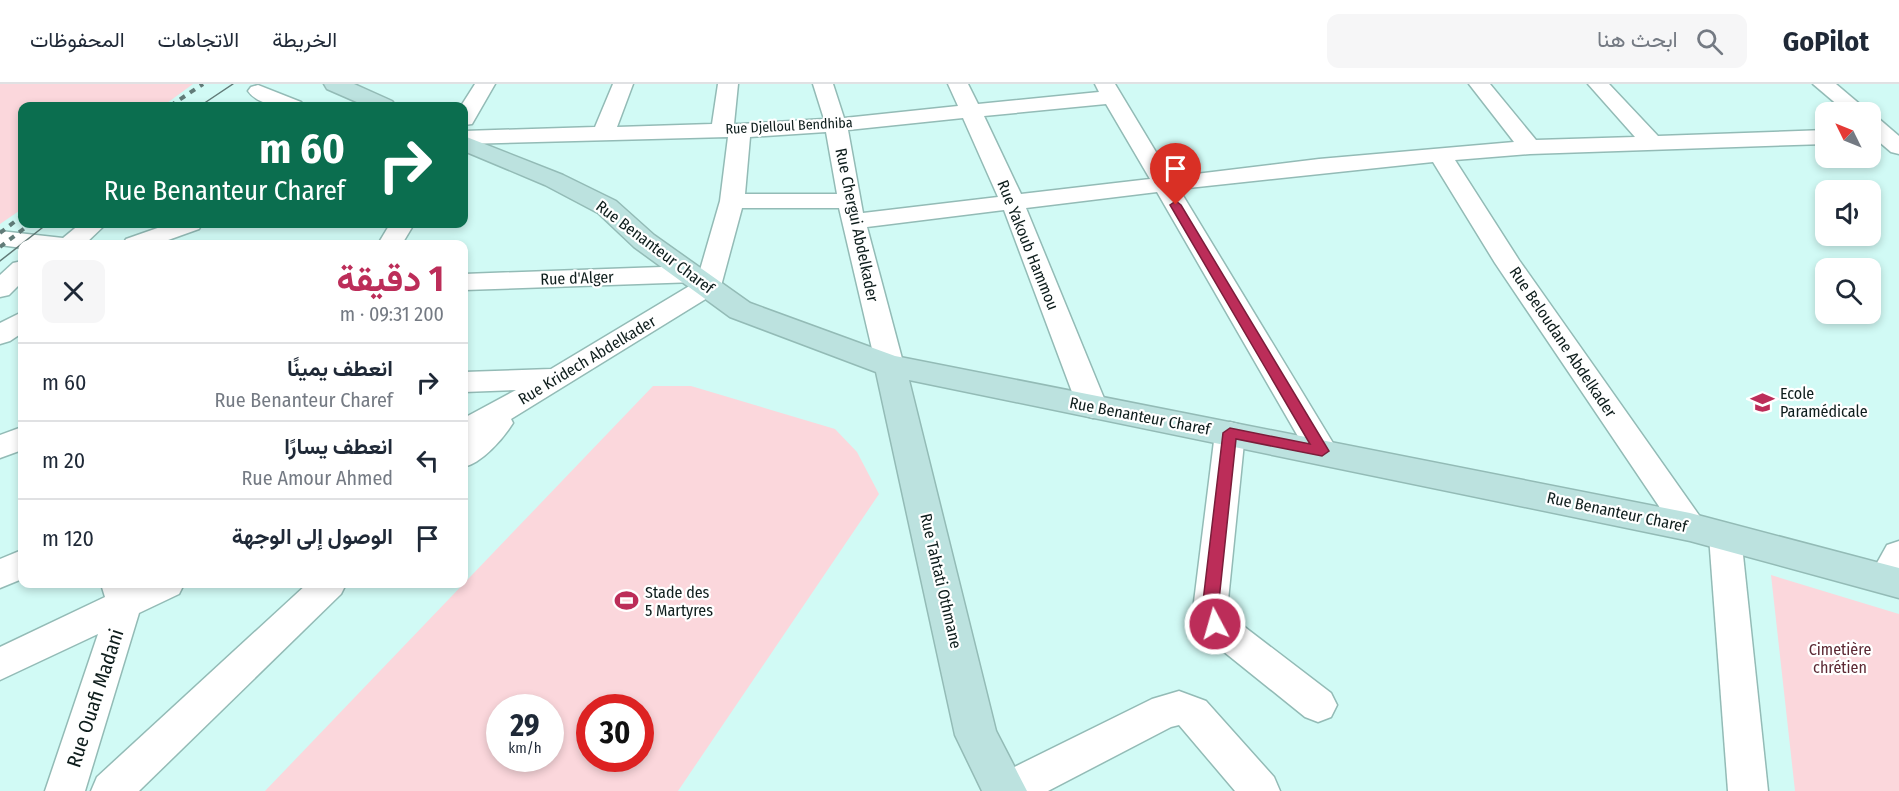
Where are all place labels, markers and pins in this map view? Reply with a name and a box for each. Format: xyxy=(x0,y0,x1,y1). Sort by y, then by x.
pin xyxy=(1150,143,1201,205)
place label: Ecole Paramédicale xyxy=(1780,384,1868,421)
school or university icon: Ecole Paramédicale xyxy=(1749,389,1775,415)
place label: Stade des 5 Martyres xyxy=(645,583,713,620)
sports icon: Stade des 5 Martyres xyxy=(614,588,640,614)

